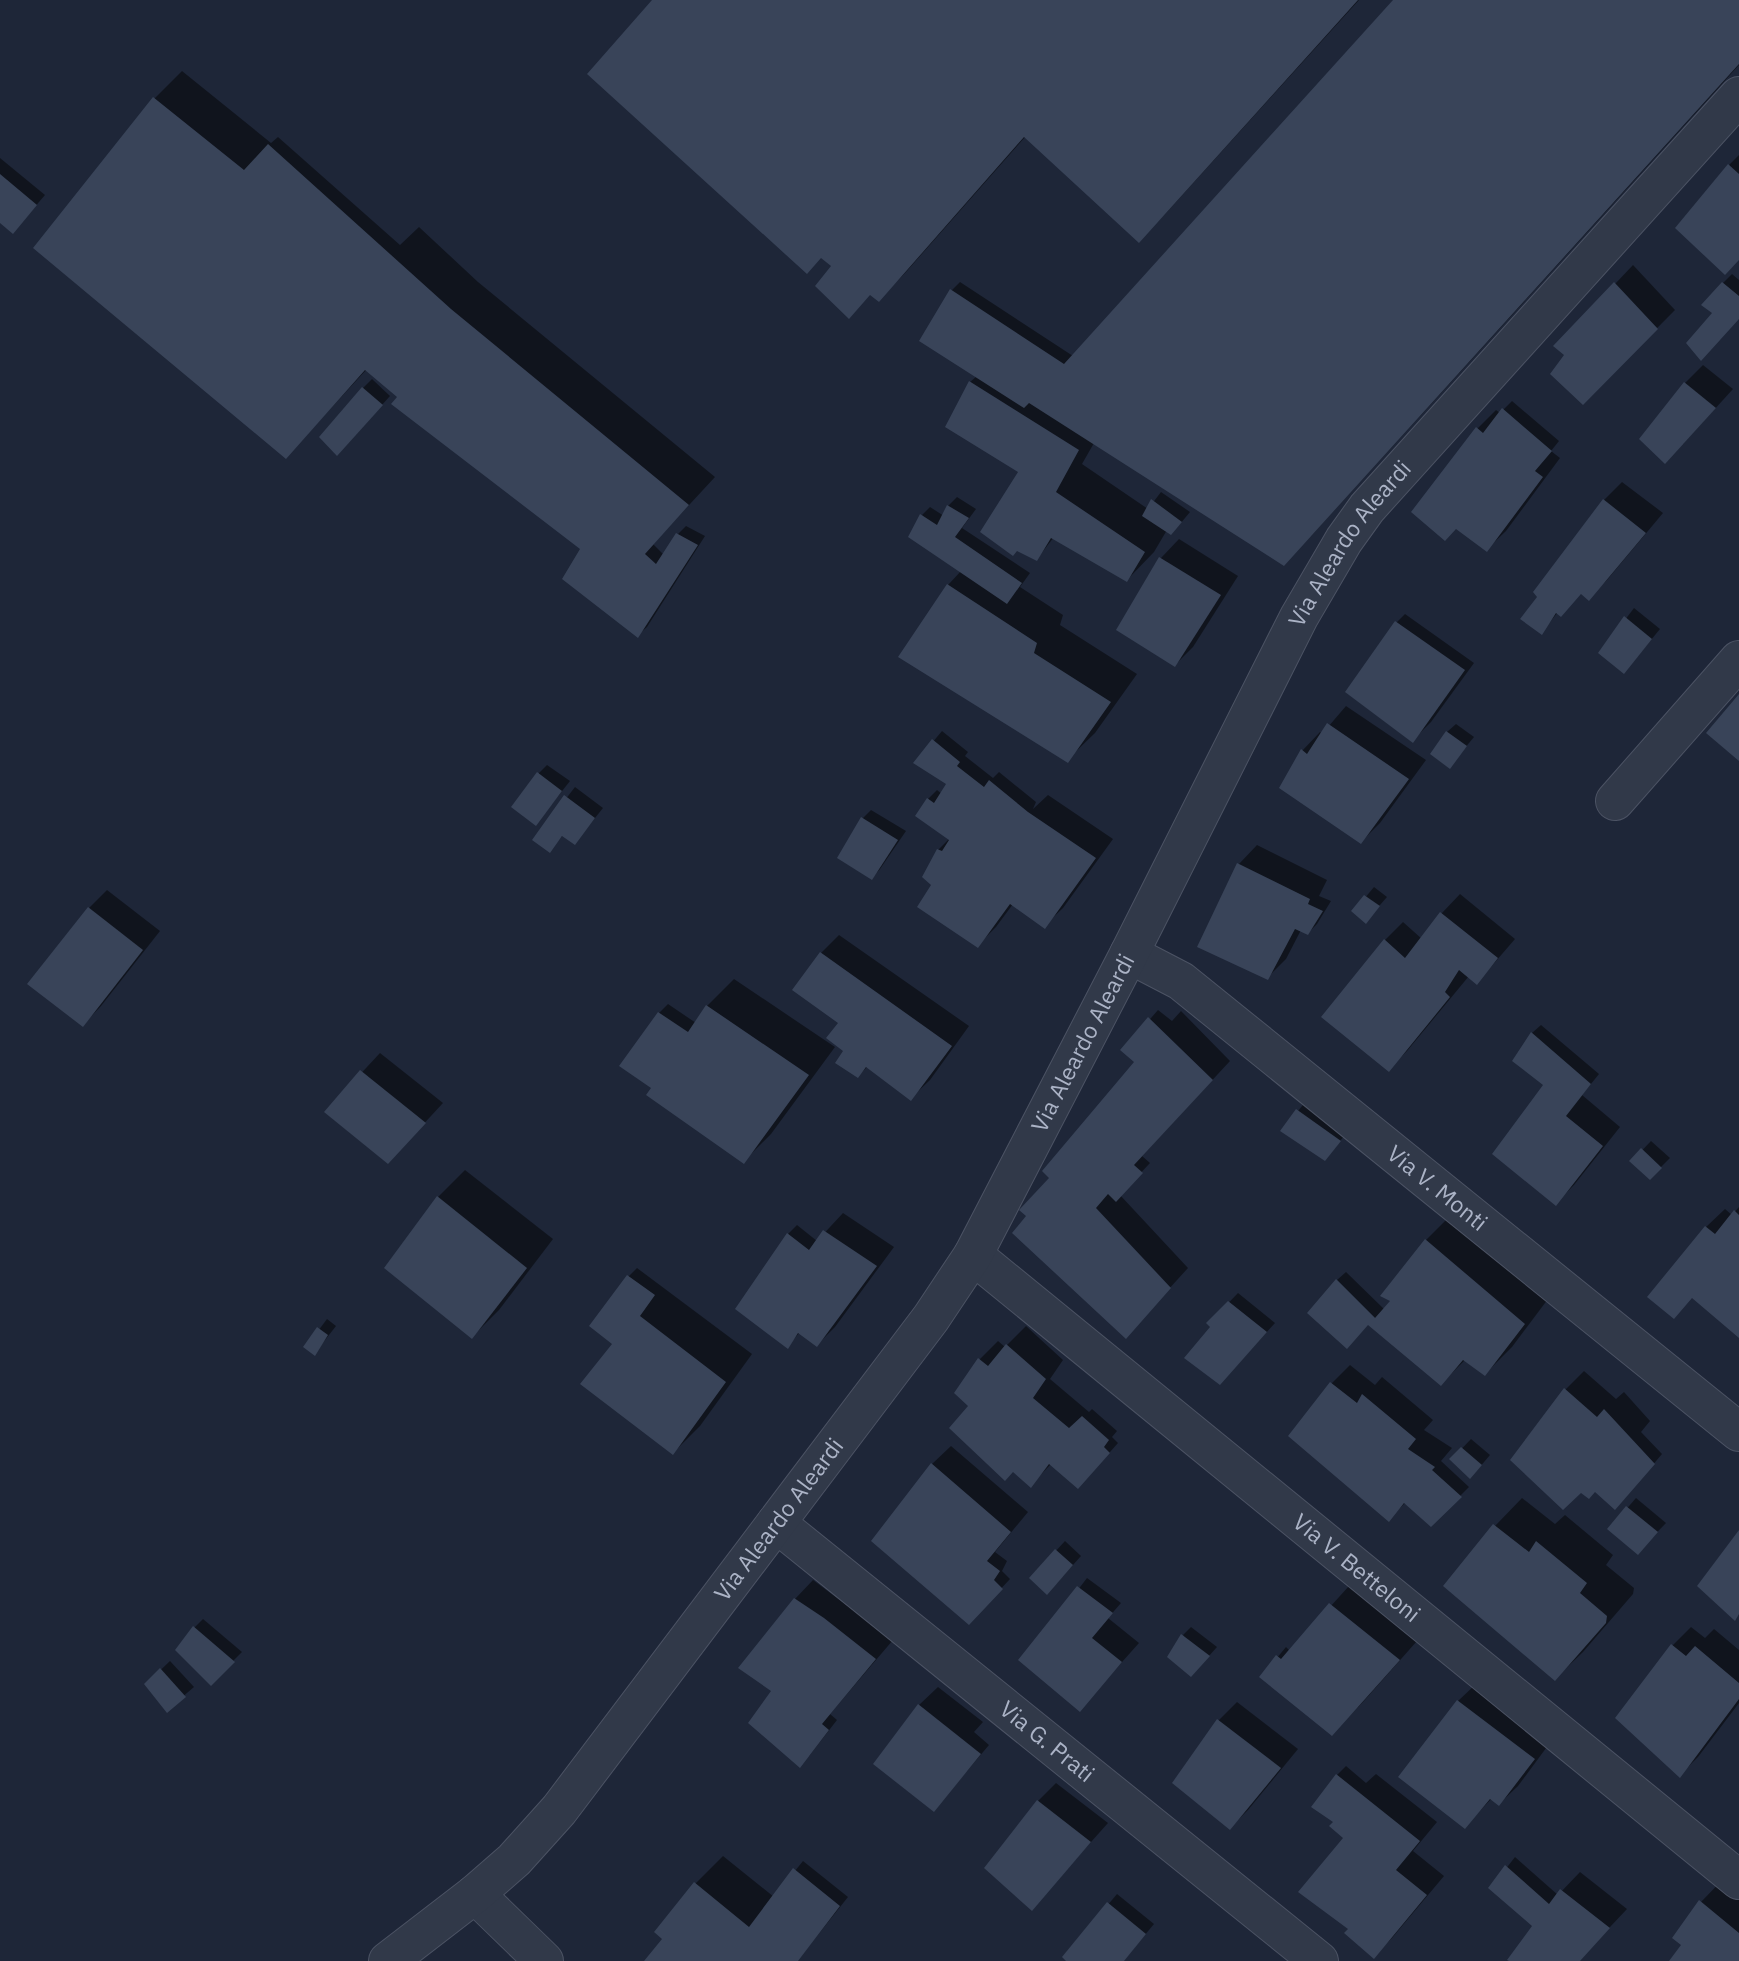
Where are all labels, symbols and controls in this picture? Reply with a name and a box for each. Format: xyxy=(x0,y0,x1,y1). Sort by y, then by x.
street label: Via Aleardo Aleardi xyxy=(1281,453,1417,632)
street label: Via Aleardo Aleardi xyxy=(1023,948,1141,1137)
street label: Via V. Monti xyxy=(1382,1138,1494,1237)
street label: Via Aleardo Aleardi xyxy=(707,1431,849,1606)
street label: Via V. Betteloni xyxy=(1287,1506,1427,1628)
street label: Via G. Prati xyxy=(994,1693,1101,1788)

